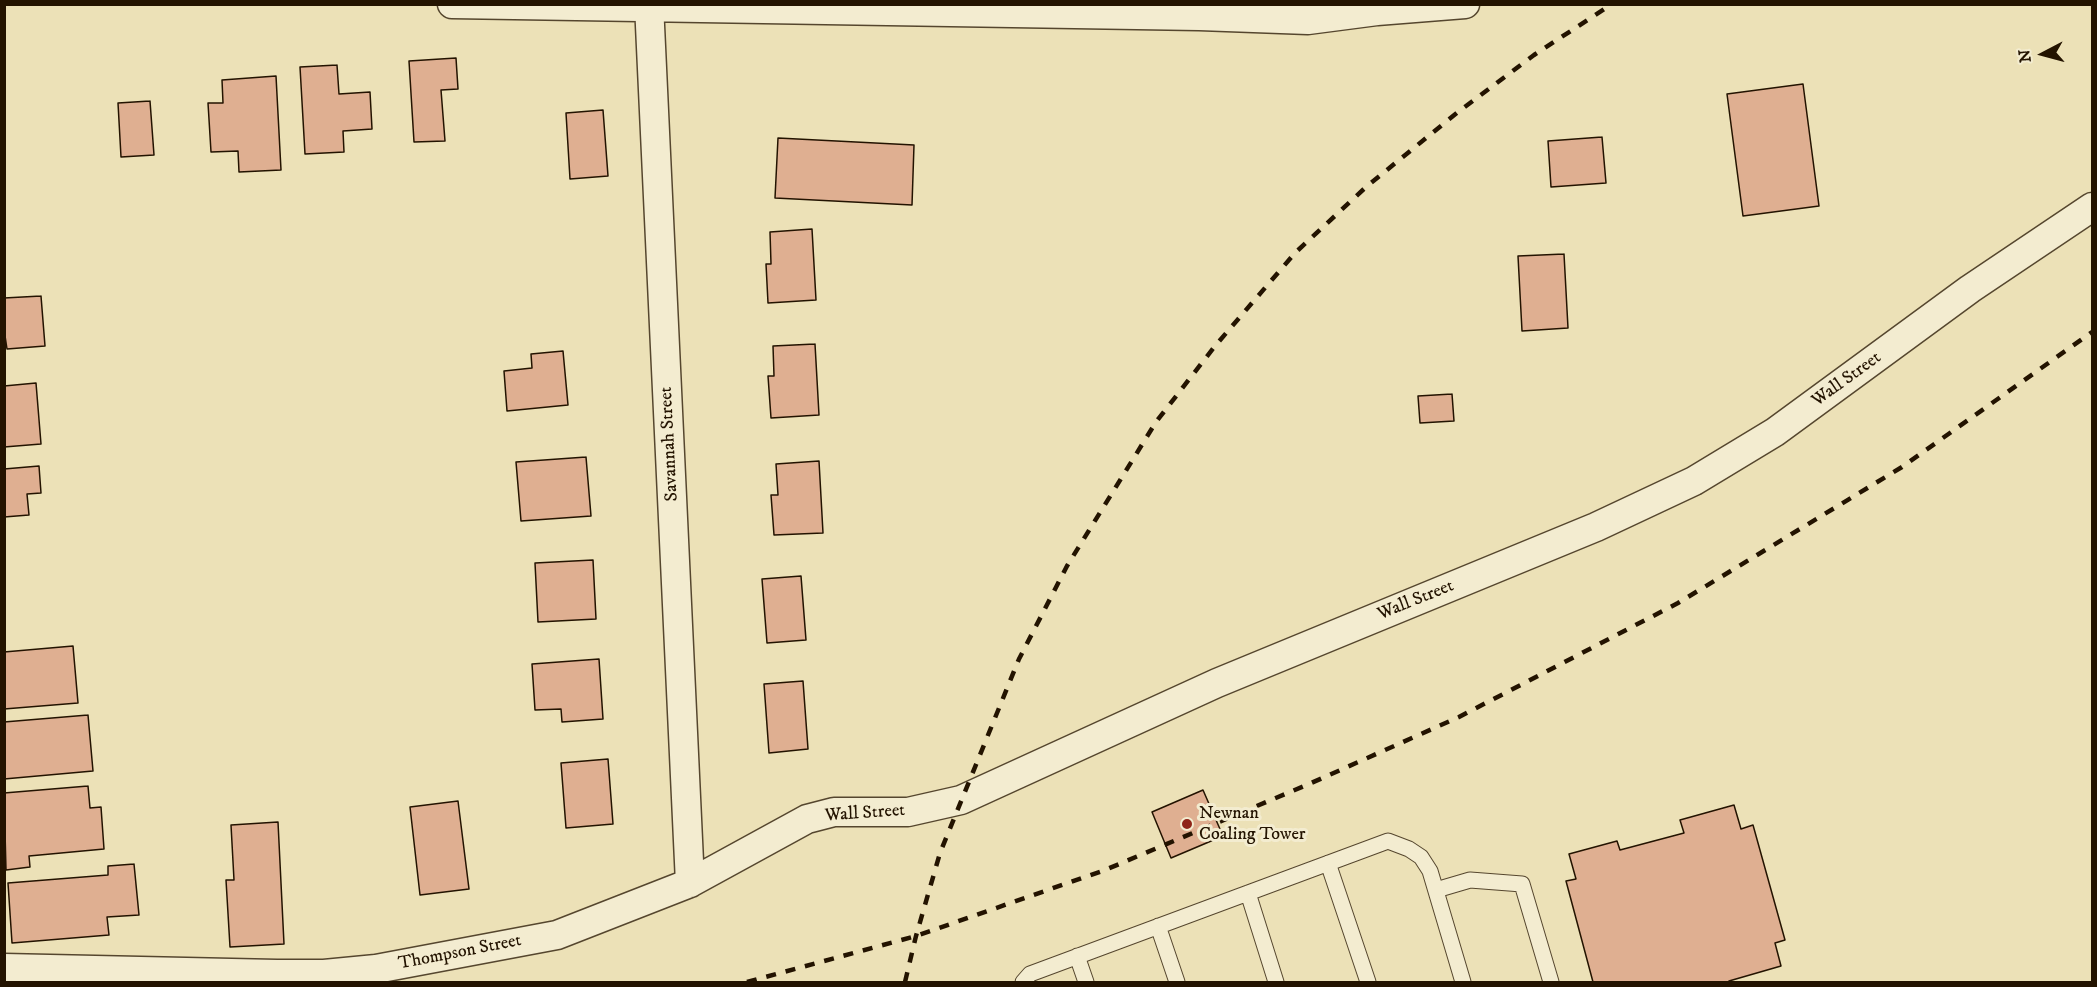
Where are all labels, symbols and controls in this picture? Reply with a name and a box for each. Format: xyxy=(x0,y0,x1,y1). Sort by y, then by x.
north arrow xyxy=(2013,24,2073,84)
text: N xyxy=(2014,48,2036,63)
street label: Wall Street xyxy=(1808,348,1886,412)
street label: Savannah Street xyxy=(656,386,684,502)
street label: Wall Street xyxy=(1375,576,1457,626)
street label: Wall Street xyxy=(824,800,906,828)
place label: Newnan Coaling Tower xyxy=(1199,803,1306,846)
marker: Newnan Coaling Tower xyxy=(1180,817,1194,831)
street label: Thompson Street xyxy=(397,930,523,976)

